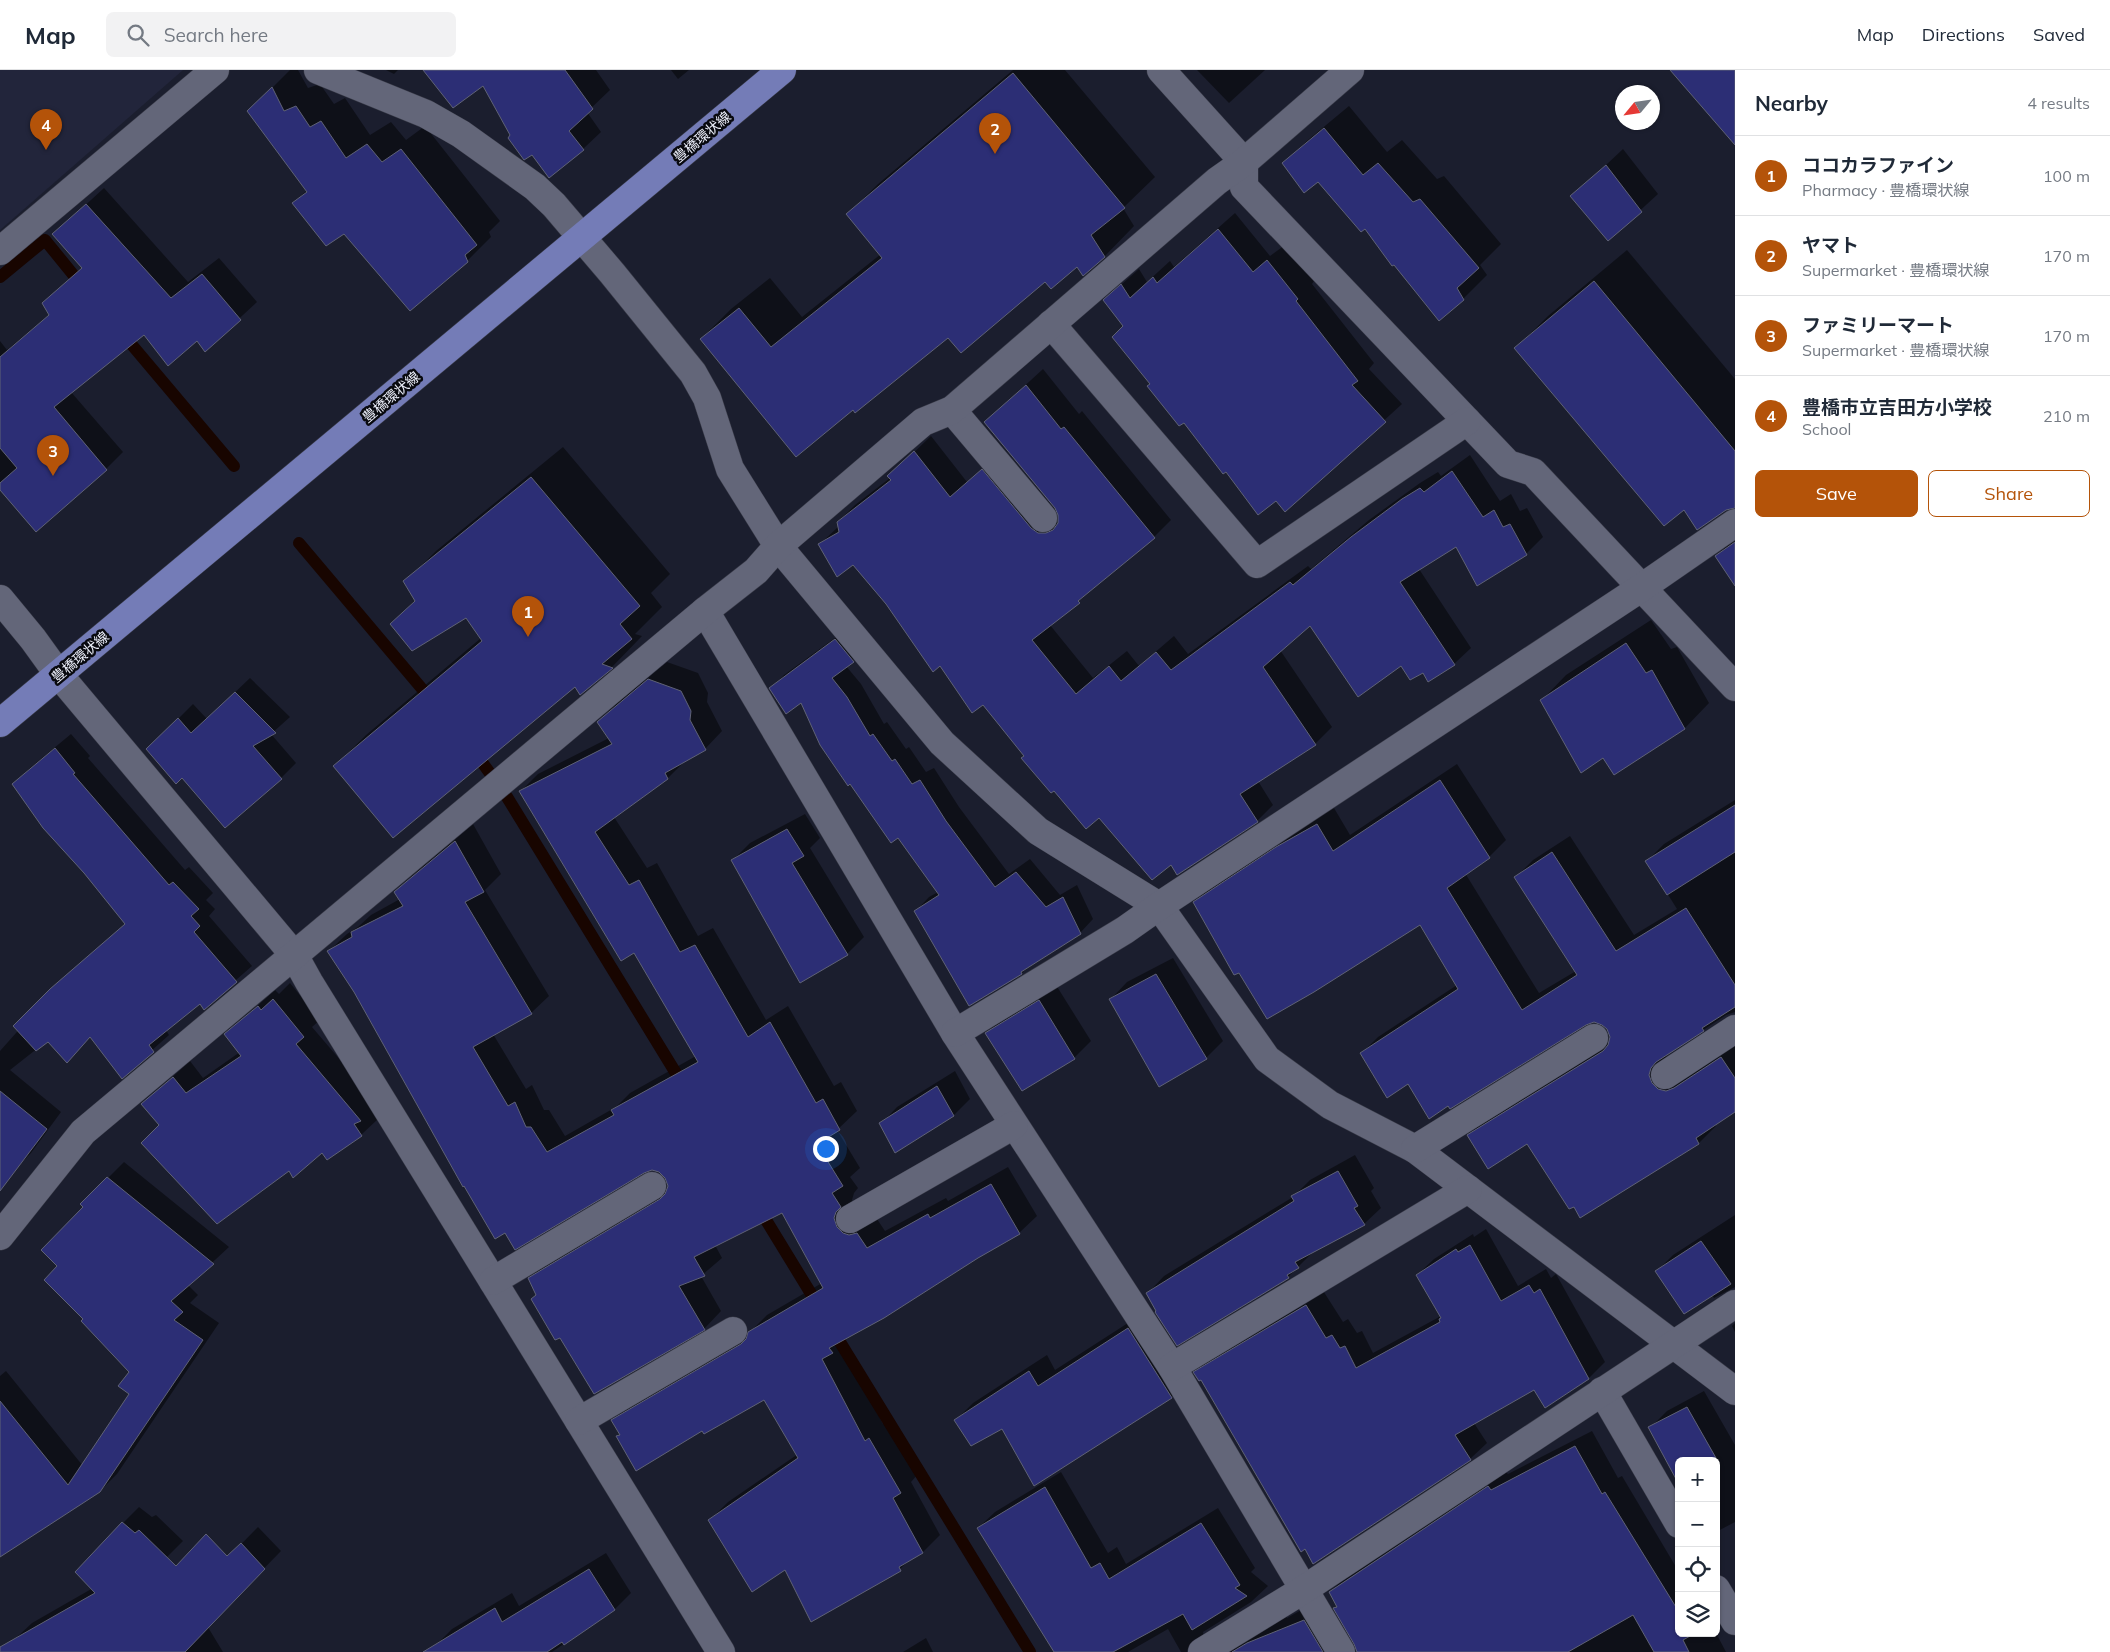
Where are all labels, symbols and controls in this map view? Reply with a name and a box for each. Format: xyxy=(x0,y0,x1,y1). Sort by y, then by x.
search box xyxy=(106,12,456,57)
text: Map xyxy=(25,20,76,50)
icon: search xyxy=(124,21,152,49)
text: Search here xyxy=(164,23,268,47)
text: Map xyxy=(1857,23,1894,46)
text: Directions xyxy=(1922,23,2005,46)
text: Saved xyxy=(2033,23,2085,46)
north arrow xyxy=(1615,85,1660,130)
text: Nearby xyxy=(1755,90,1828,116)
text: 4 results xyxy=(2027,93,2090,113)
street label: 豊橋環状線 xyxy=(669,108,735,166)
pin: 4 xyxy=(30,109,62,150)
pin: 2 xyxy=(979,113,1011,154)
text: ココカラファイン xyxy=(1802,153,1954,177)
text: 1 xyxy=(1766,166,1776,186)
text: 100 m xyxy=(2043,166,2090,186)
text: Pharmacy · 豊橋環状線 xyxy=(1802,180,1969,200)
text: ヤマト xyxy=(1802,233,1859,257)
text: 2 xyxy=(1766,246,1776,266)
text: 170 m xyxy=(2043,246,2090,266)
text: Supermarket · 豊橋環状線 xyxy=(1802,260,1989,280)
text: ファミリーマート xyxy=(1802,313,1954,337)
text: 3 xyxy=(1766,326,1776,346)
text: 170 m xyxy=(2043,326,2090,346)
text: Supermarket · 豊橋環状線 xyxy=(1802,340,1989,360)
street label: 豊橋環状線 xyxy=(358,368,424,426)
text: 豊橋市立吉田方小学校 xyxy=(1802,395,1992,419)
text: 4 xyxy=(1766,406,1776,426)
text: 210 m xyxy=(2043,406,2090,426)
text: School xyxy=(1802,419,1851,439)
pin: 3 xyxy=(37,435,69,476)
button: Save xyxy=(1755,470,1918,517)
button: Share xyxy=(1928,470,2090,517)
pin: 1 xyxy=(512,596,544,637)
street label: 豊橋環状線 xyxy=(47,628,113,686)
your location xyxy=(813,1136,839,1162)
map controls xyxy=(1675,1457,1720,1637)
button: + xyxy=(1675,1457,1720,1502)
button: − xyxy=(1675,1502,1720,1547)
button: locate xyxy=(1675,1547,1720,1592)
button: layers xyxy=(1675,1592,1720,1637)

